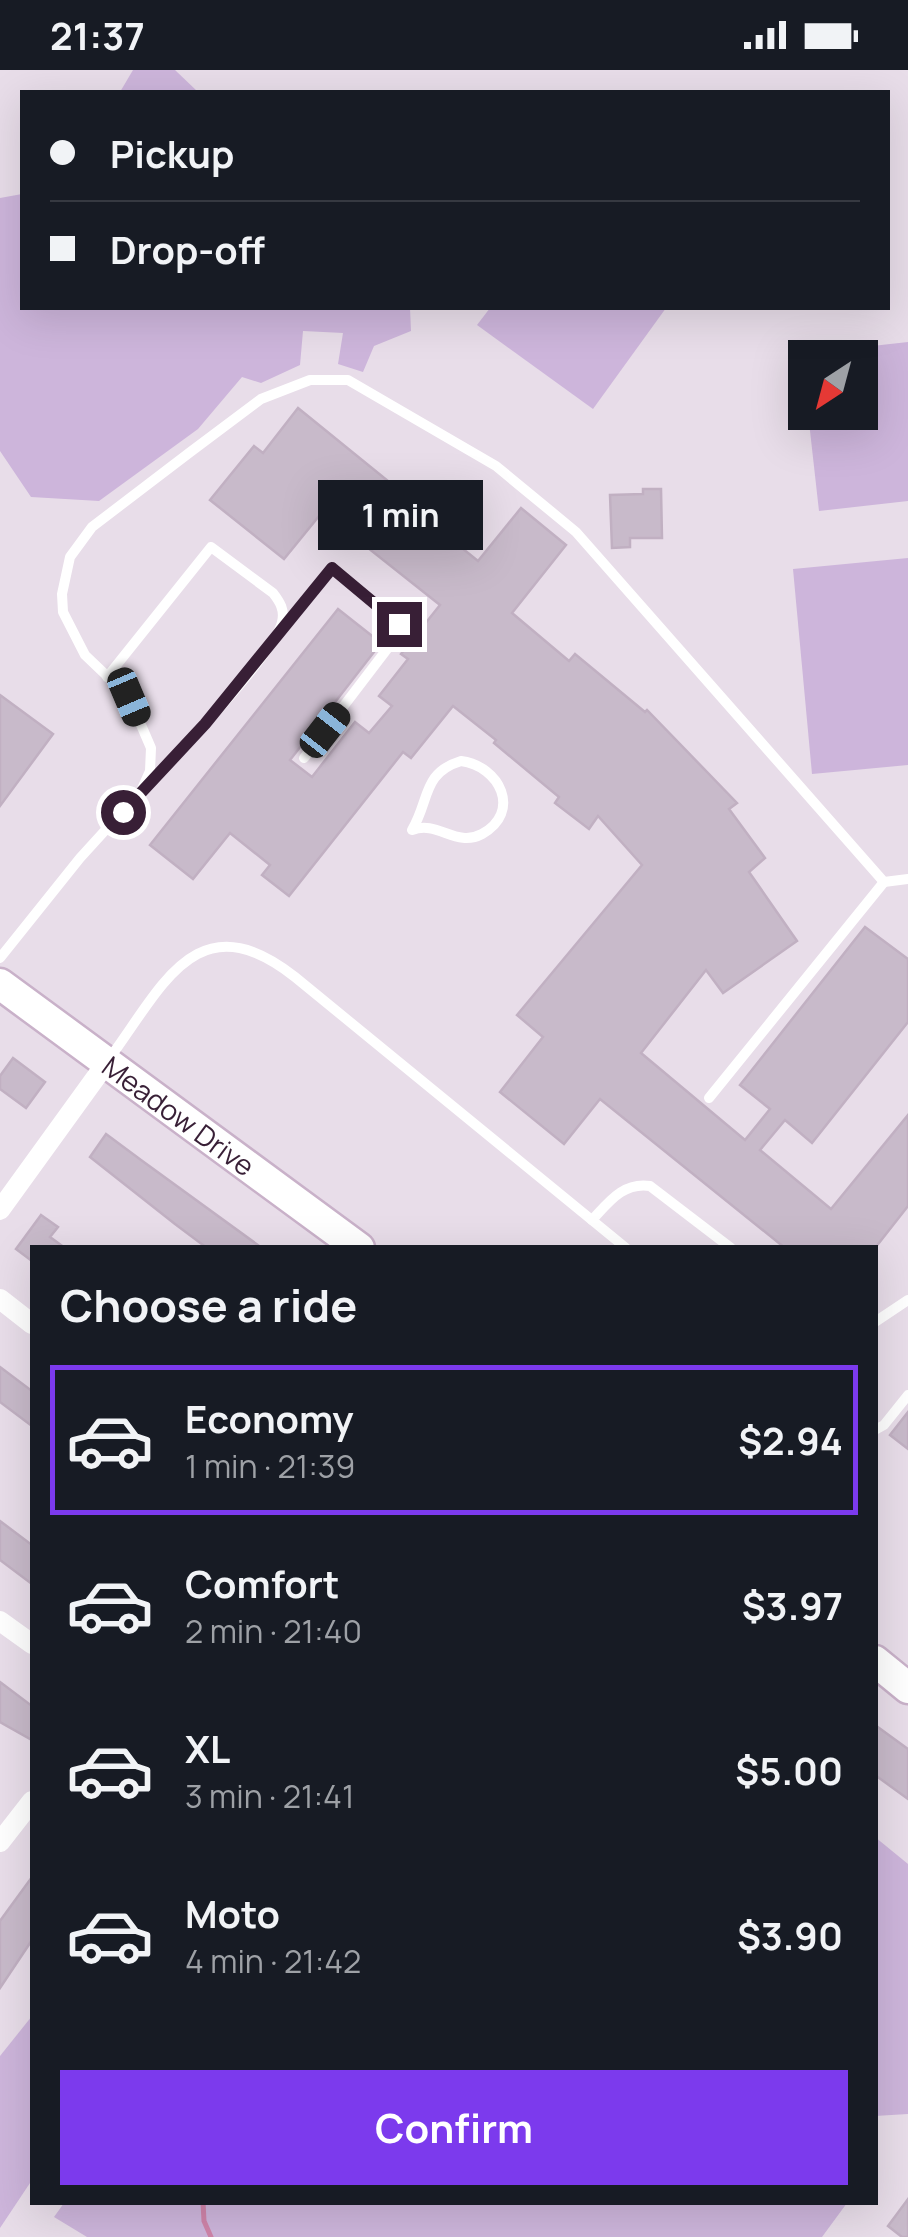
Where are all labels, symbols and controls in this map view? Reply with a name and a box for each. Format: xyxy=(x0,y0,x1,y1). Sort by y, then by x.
text: 21:37 xyxy=(50,9,145,61)
text: Pickup xyxy=(110,127,234,179)
text: Drop-off xyxy=(110,223,265,275)
north arrow xyxy=(788,340,878,430)
map controls xyxy=(788,340,878,430)
callout: 1 min xyxy=(316,479,482,549)
text: 1 min xyxy=(361,493,440,537)
route end xyxy=(377,602,422,647)
car xyxy=(103,664,155,730)
car xyxy=(295,697,355,763)
route start xyxy=(101,790,146,835)
street label: Meadow Drive xyxy=(95,1047,263,1184)
text: Choose a ride xyxy=(60,1274,357,1336)
text: Economy xyxy=(185,1392,354,1444)
icon: car xyxy=(65,1395,155,1485)
text: $2.94 xyxy=(738,1414,843,1466)
text: 1 min · 21:39 xyxy=(185,1444,355,1488)
text: Comfort xyxy=(185,1557,339,1609)
icon: car xyxy=(65,1560,155,1650)
text: $3.97 xyxy=(742,1579,843,1631)
text: 2 min · 21:40 xyxy=(185,1609,362,1653)
text: XL xyxy=(185,1722,230,1774)
icon: car xyxy=(65,1725,155,1815)
text: $5.00 xyxy=(735,1744,843,1796)
text: 3 min · 21:41 xyxy=(185,1774,354,1818)
text: Moto xyxy=(185,1887,280,1939)
icon: car xyxy=(65,1890,155,1980)
text: $3.90 xyxy=(737,1909,843,1961)
text: 4 min · 21:42 xyxy=(185,1939,361,1983)
button: Confirm xyxy=(60,2070,848,2185)

